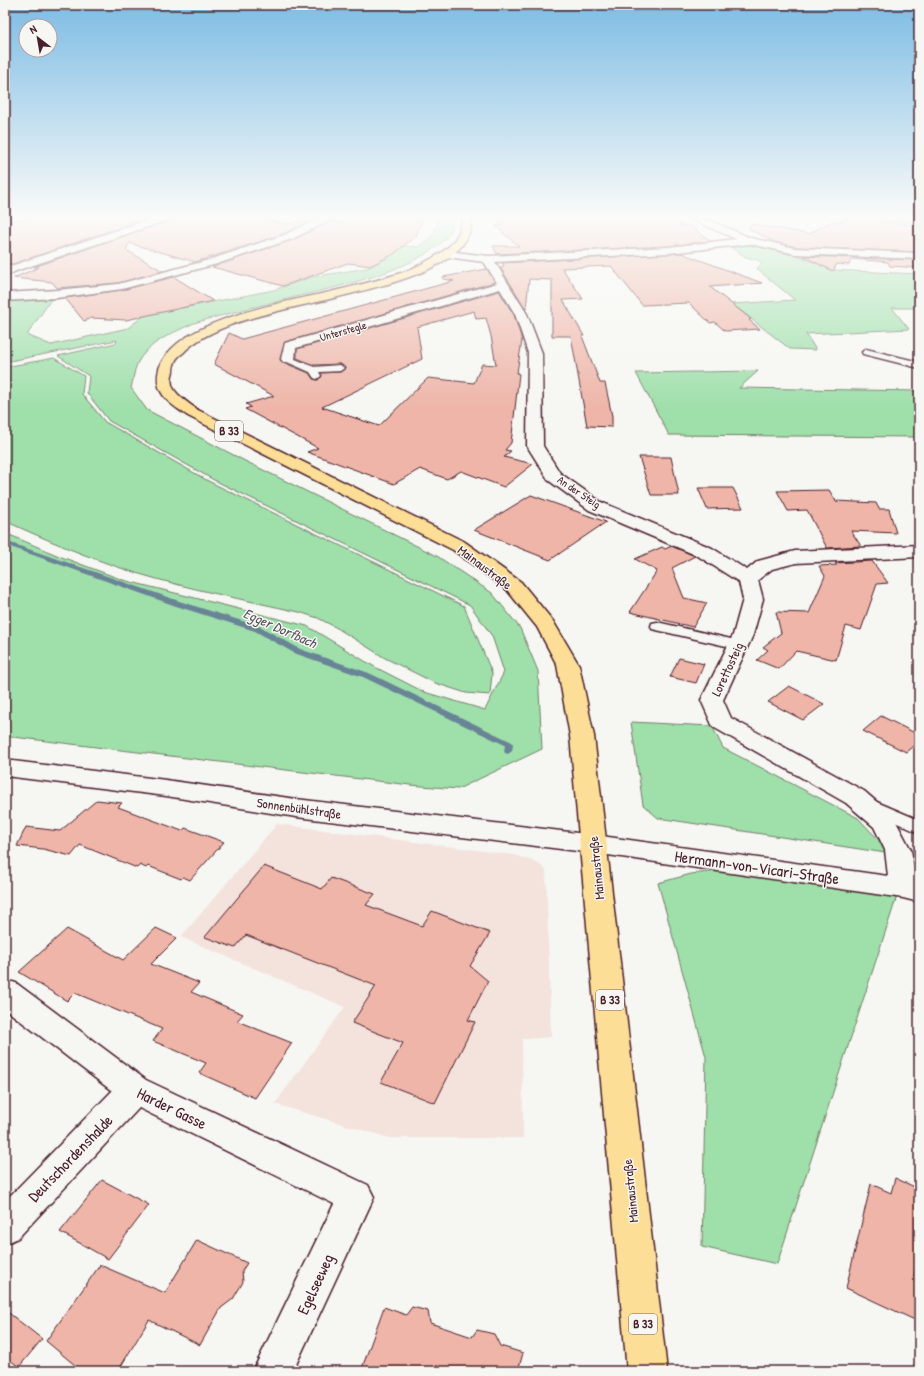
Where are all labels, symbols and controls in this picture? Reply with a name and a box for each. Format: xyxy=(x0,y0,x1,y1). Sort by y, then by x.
north arrow xyxy=(18,18,58,58)
text: N xyxy=(27,22,39,37)
street label: Unterstegle xyxy=(318,317,369,344)
road number: B 33 xyxy=(215,421,243,441)
street label: An der Steig xyxy=(555,473,603,512)
street label: Mainaustraße xyxy=(454,541,516,593)
water label: Egger Dorfbach xyxy=(240,603,321,653)
street label: Lorettosteig xyxy=(707,639,747,699)
street label: Sonnenbühlstraße xyxy=(256,793,342,823)
street label: Mainaustraße xyxy=(584,835,608,901)
street label: Hermann-von-Vicari-Straße xyxy=(673,845,841,890)
road number: B 33 xyxy=(596,990,624,1010)
street label: Harder Gasse xyxy=(133,1082,211,1135)
street label: Deutschordenshalde xyxy=(23,1109,118,1206)
street label: Mainaustraße xyxy=(618,1158,642,1224)
street label: Egelseeweg xyxy=(291,1250,339,1318)
road number: B 33 xyxy=(629,1314,657,1334)

